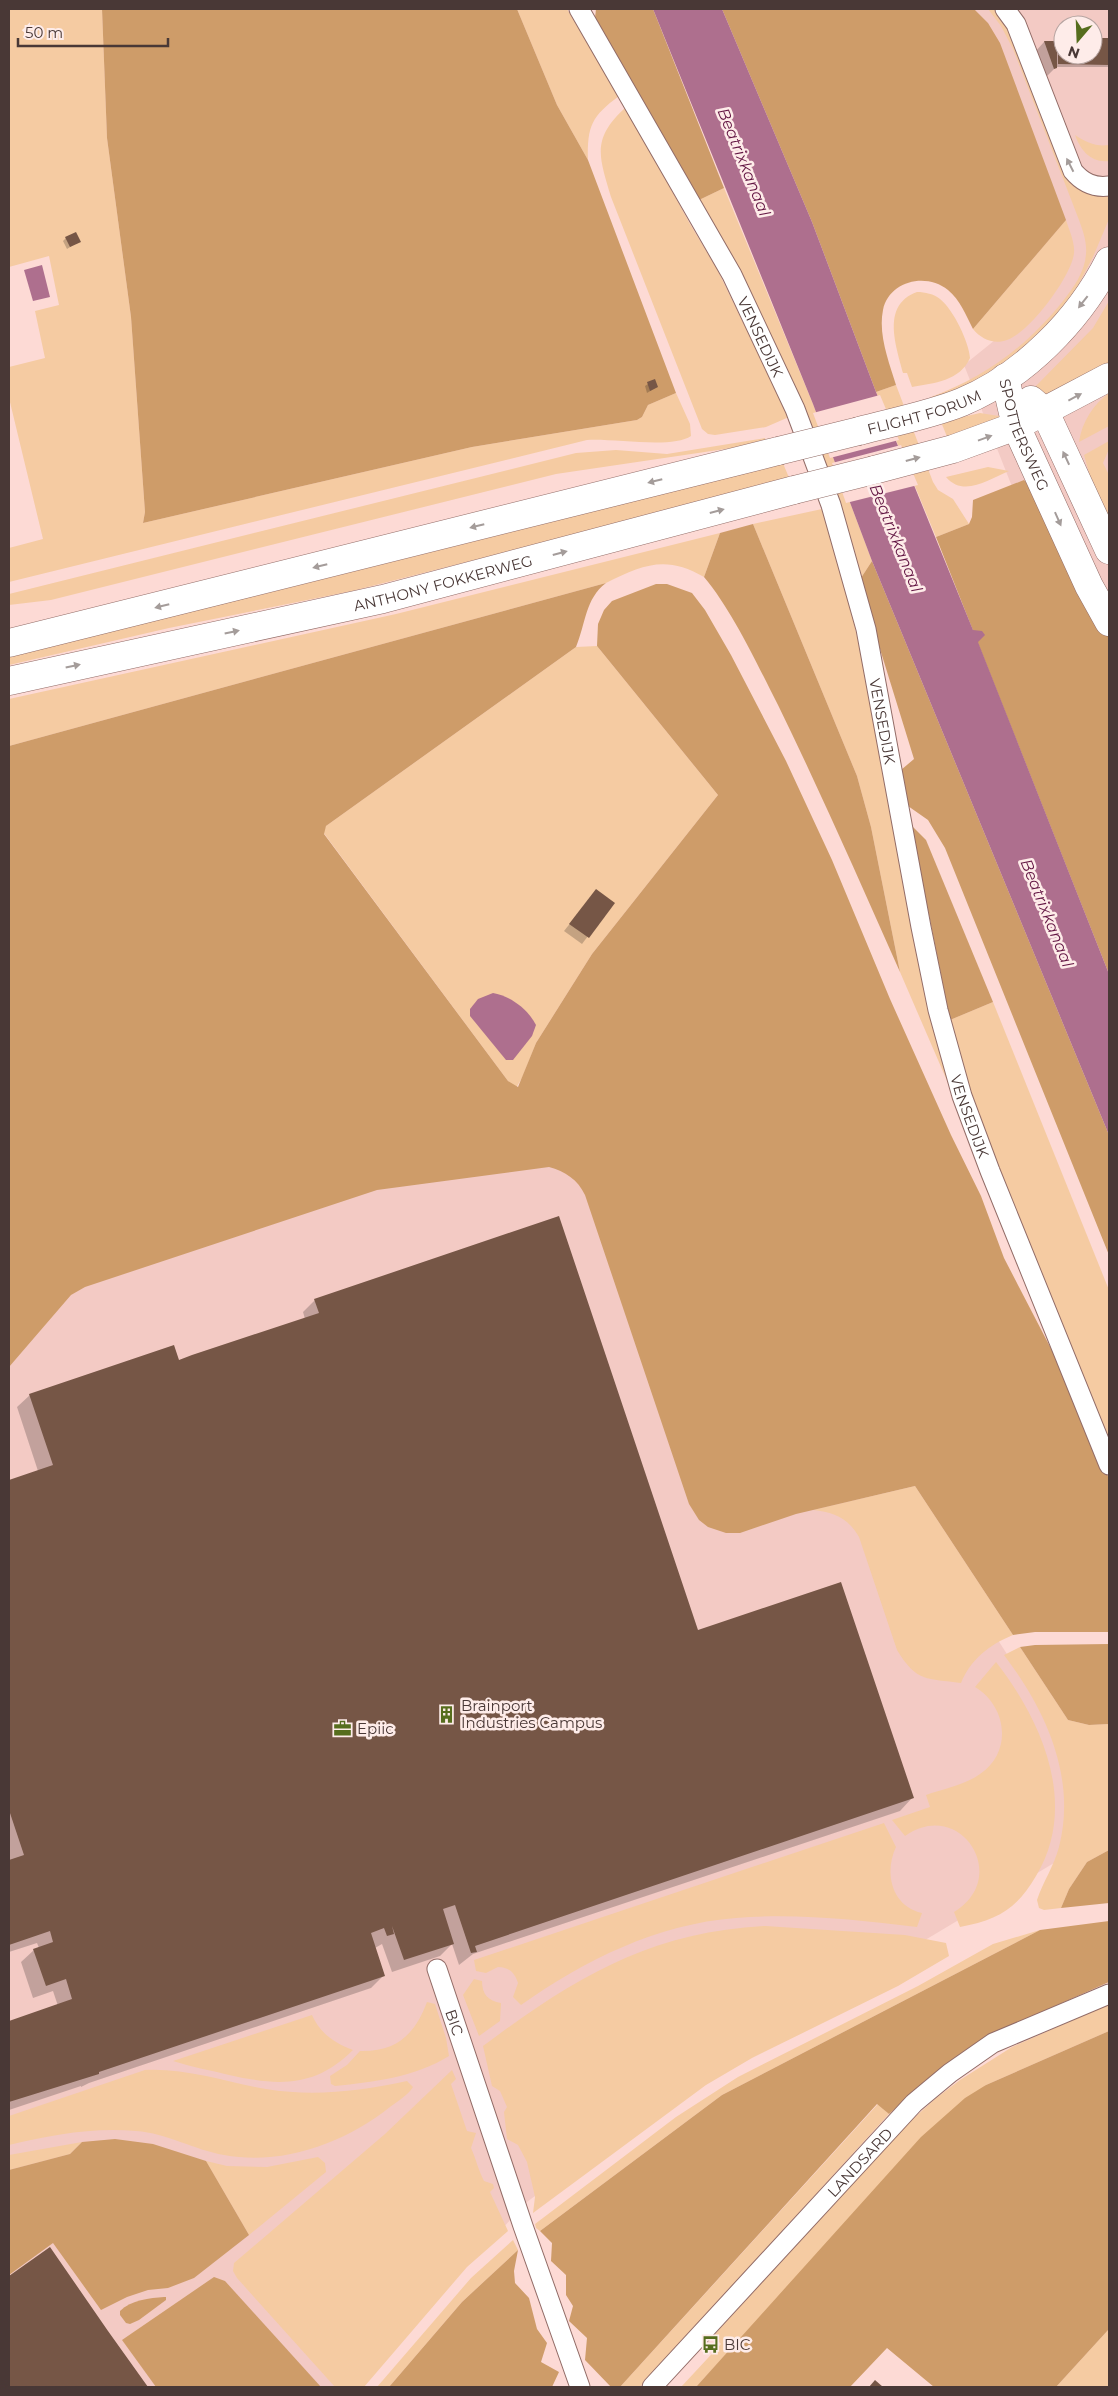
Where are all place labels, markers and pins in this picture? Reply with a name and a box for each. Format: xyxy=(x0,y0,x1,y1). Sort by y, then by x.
place label: Brainport Industries Campus xyxy=(461,1696,602,1732)
building icon: Brainport Industries Campus xyxy=(437,1704,457,1724)
office icon: Epiic xyxy=(333,1718,353,1738)
place label: Epiic xyxy=(357,1719,394,1738)
bus stop icon: BIC xyxy=(700,2334,720,2354)
place label: BIC xyxy=(724,2335,751,2354)

